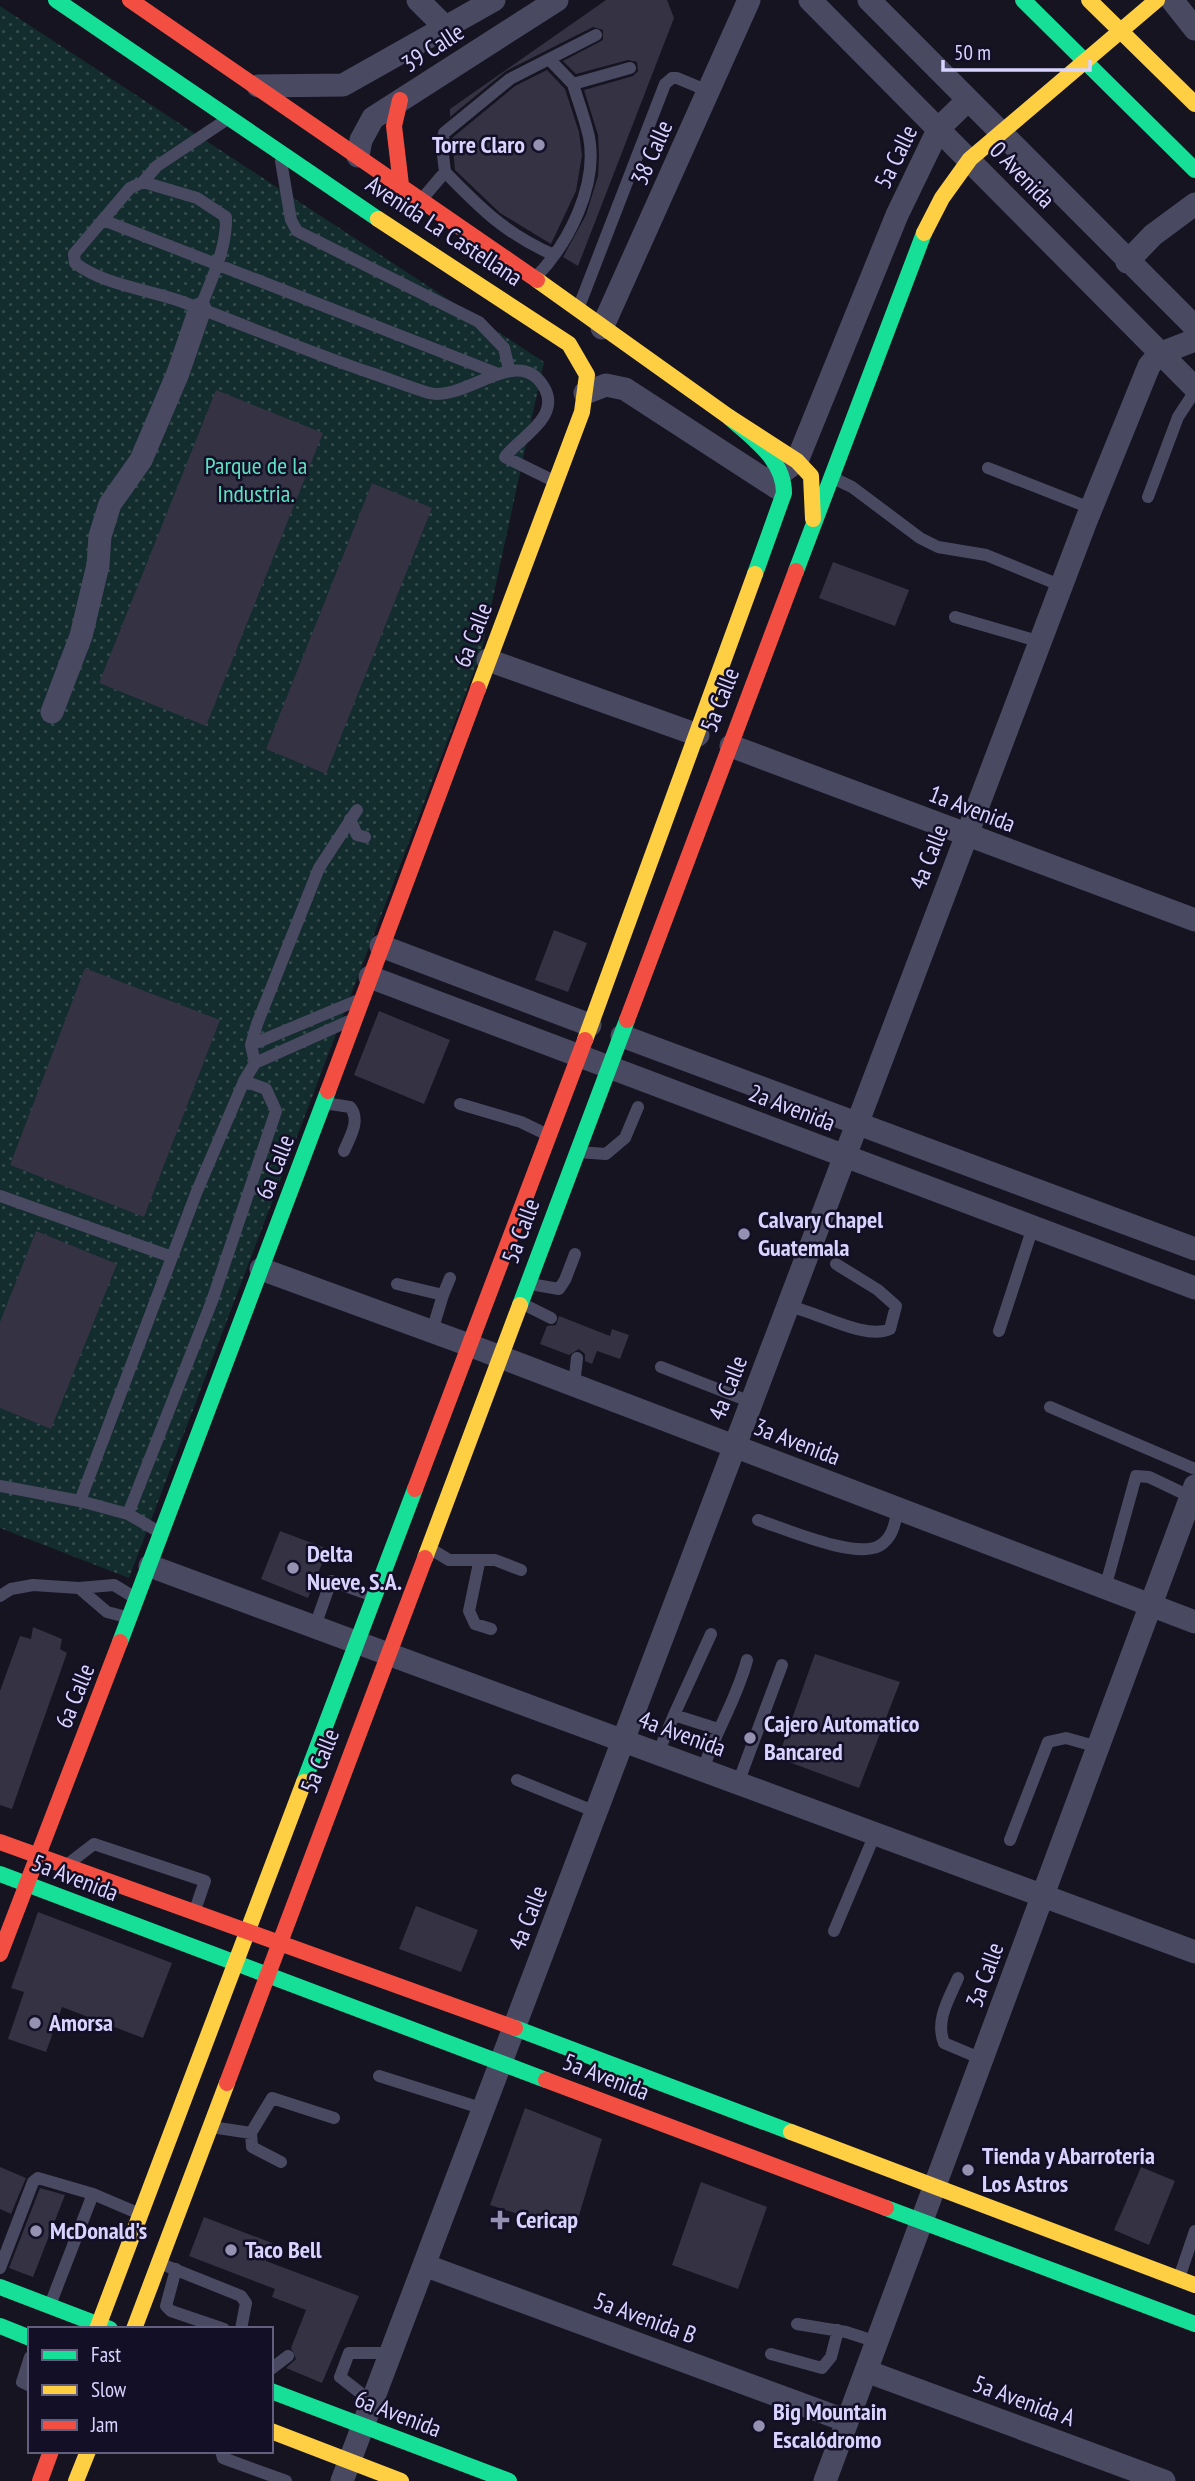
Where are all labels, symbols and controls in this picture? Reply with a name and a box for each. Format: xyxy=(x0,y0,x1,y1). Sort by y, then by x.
street label: 39 Calle xyxy=(396,16,470,79)
scale bar xyxy=(943,28,1090,72)
text: 50 m xyxy=(954,39,991,66)
street label: 38 Calle xyxy=(624,115,680,190)
street label: 5a Calle xyxy=(867,120,924,194)
place label: Torre Claro xyxy=(432,129,525,160)
street label: 0 Avenida xyxy=(983,135,1062,214)
marker: Torre Claro xyxy=(531,137,547,153)
street label: Avenida La Castellana xyxy=(360,168,528,293)
park label: Parque de la Industria. xyxy=(205,450,307,509)
street label: 6a Calle xyxy=(446,598,499,672)
street label: 5a Calle xyxy=(693,663,746,737)
street label: 1a Avenida xyxy=(924,778,1020,839)
street label: 4a Calle xyxy=(902,820,955,894)
street label: 2a Avenida xyxy=(744,1077,840,1138)
street label: 6a Calle xyxy=(248,1130,301,1204)
street label: 5a Calle xyxy=(495,1194,547,1268)
place label: Calvary Chapel Guatemala xyxy=(758,1204,883,1263)
marker: Calvary Chapel Guatemala xyxy=(736,1226,752,1242)
street label: 4a Calle xyxy=(701,1351,754,1425)
street label: 3a Avenida xyxy=(749,1411,845,1472)
place label: Delta Nueve, S.A. xyxy=(307,1538,402,1597)
marker: Delta Nueve, S.A. xyxy=(285,1560,301,1576)
street label: 6a Calle xyxy=(48,1659,101,1733)
street label: 4a Avenida xyxy=(634,1704,730,1764)
place label: Cajero Automatico Bancared xyxy=(764,1708,920,1767)
street label: 5a Calle xyxy=(293,1724,346,1798)
marker: Cajero Automatico Bancared xyxy=(742,1730,758,1746)
street label: 5a Avenida xyxy=(27,1847,123,1908)
street label: 4a Calle xyxy=(501,1881,554,1955)
street label: 3a Calle xyxy=(959,1938,1011,2012)
place label: Amorsa xyxy=(48,2007,113,2038)
marker: Amorsa xyxy=(27,2015,43,2031)
street label: 5a Avenida xyxy=(558,2046,654,2107)
place label: Tienda y Abarroteria Los Astros xyxy=(982,2140,1155,2199)
marker: Tienda y Abarroteria Los Astros xyxy=(960,2162,976,2178)
place label: Cericap xyxy=(516,2204,578,2235)
marker: Cericap xyxy=(490,2210,510,2230)
place label: McDonald's xyxy=(50,2215,147,2246)
marker: McDonald's xyxy=(28,2223,44,2239)
place label: Taco Bell xyxy=(245,2234,322,2265)
marker: Taco Bell xyxy=(223,2242,239,2258)
street label: 5a Avenida B xyxy=(590,2285,701,2350)
legend xyxy=(28,2327,273,2453)
text: Fast xyxy=(91,2341,121,2368)
street label: 5a Avenida A xyxy=(969,2368,1080,2433)
text: Slow xyxy=(91,2376,127,2403)
street label: 6a Avenida xyxy=(350,2383,446,2444)
place label: Big Mountain Escalódromo xyxy=(773,2396,887,2455)
text: Jam xyxy=(90,2411,118,2438)
marker: Big Mountain Escalódromo xyxy=(751,2418,767,2434)

